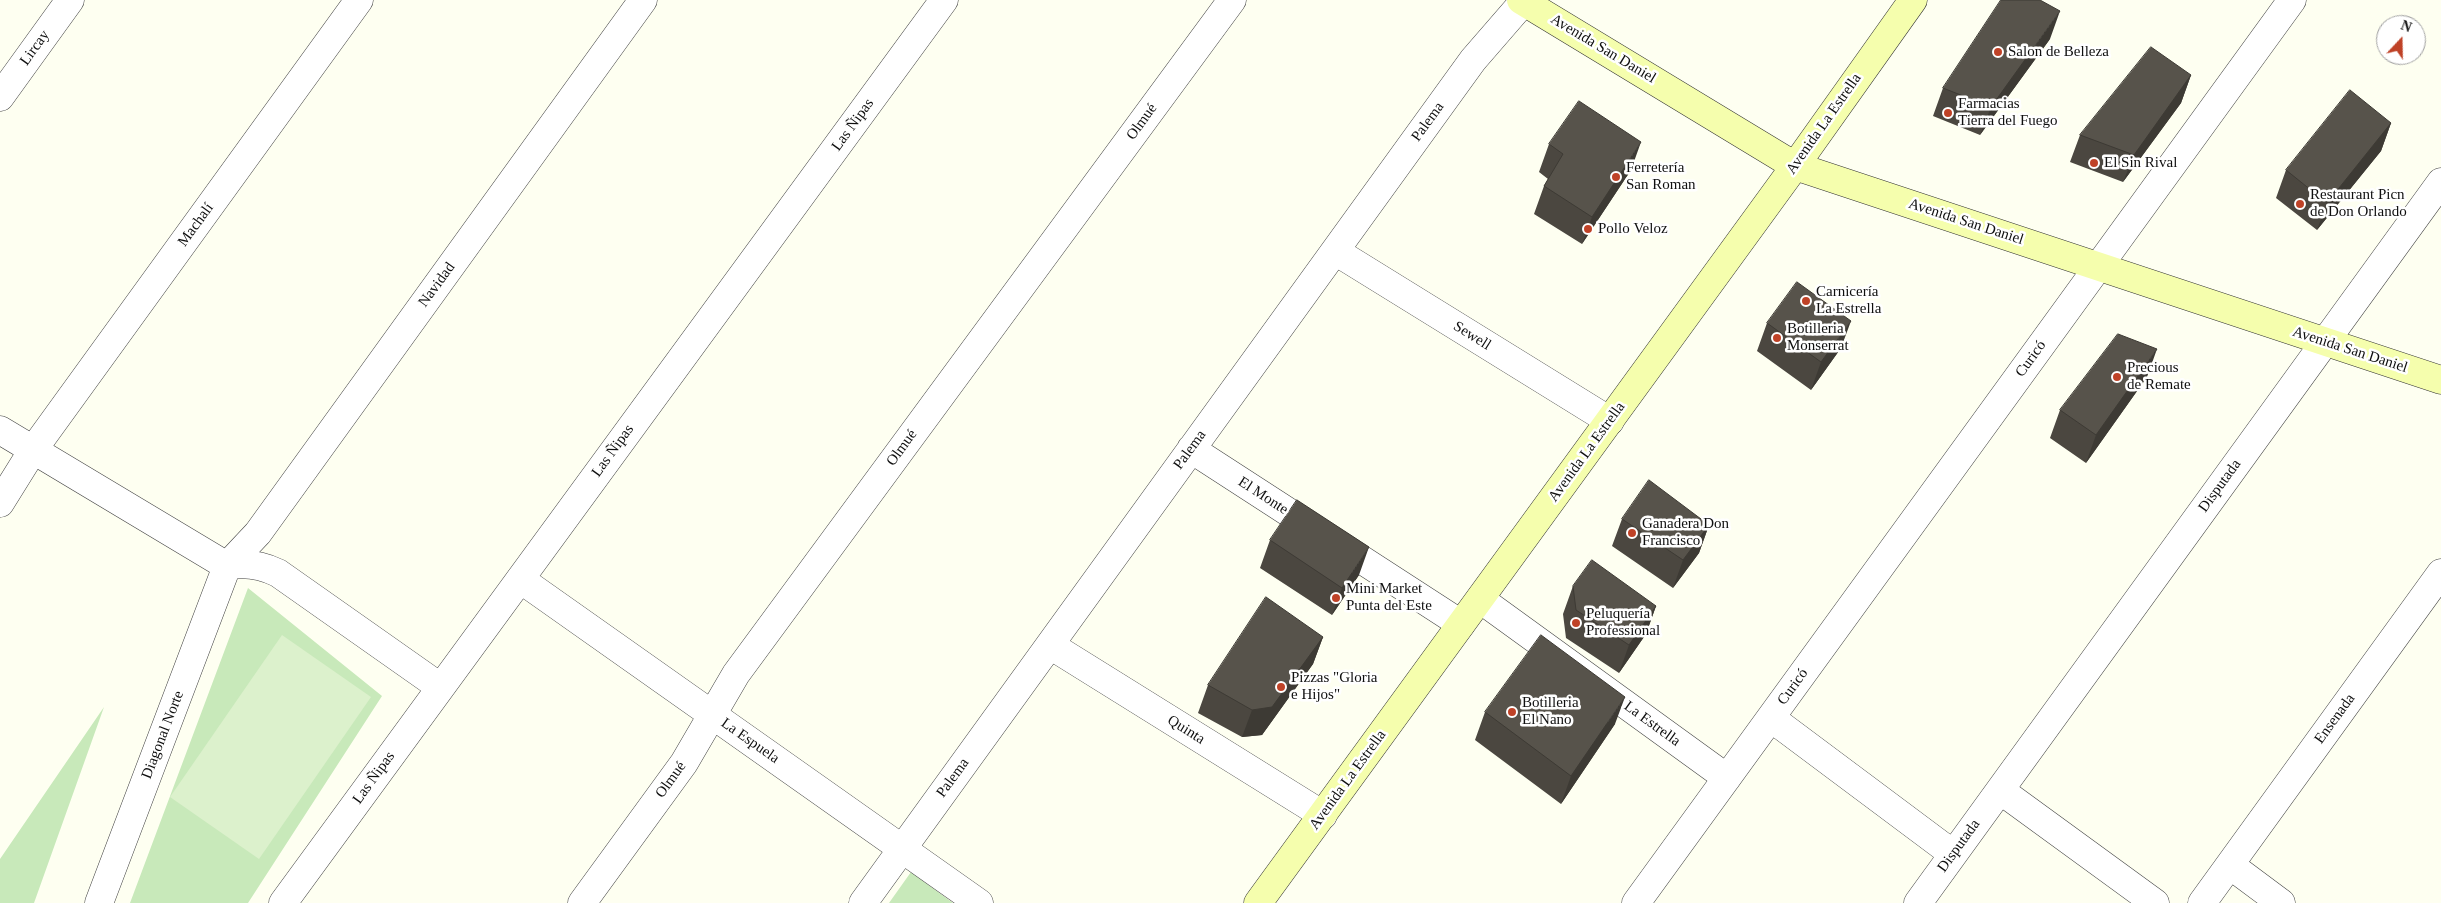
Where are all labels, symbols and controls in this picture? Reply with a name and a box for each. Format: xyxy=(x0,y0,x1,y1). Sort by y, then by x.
street label: Avenida San Daniel xyxy=(1547,10,1659,88)
north arrow xyxy=(2376,15,2426,65)
text: N xyxy=(2399,18,2414,35)
street label: Lircay xyxy=(16,27,54,69)
place label: Salon de Belleza xyxy=(2008,43,2109,61)
marker: Salon de Belleza xyxy=(1992,46,2004,58)
street label: Avenida La Estrella xyxy=(1783,70,1865,178)
street label: Las Ñipas xyxy=(828,95,878,155)
place label: Farmacias Tierra del Fuego xyxy=(1958,95,2057,130)
street label: Palema xyxy=(1408,99,1448,145)
street label: Olmué xyxy=(1123,100,1161,144)
marker: Farmacias Tierra del Fuego xyxy=(1942,107,1954,119)
place label: El Sin Rival xyxy=(2104,154,2177,172)
marker: El Sin Rival xyxy=(2088,157,2100,169)
place label: Ferretería San Roman xyxy=(1626,159,1696,194)
marker: Ferretería San Roman xyxy=(1610,171,1622,183)
place label: Restaurant Picn de Don Orlando xyxy=(2310,186,2407,221)
street label: Avenida San Daniel xyxy=(1906,195,2026,249)
marker: Restaurant Picn de Don Orlando xyxy=(2294,198,2306,210)
street label: Machalí xyxy=(174,200,218,250)
place label: Pollo Veloz xyxy=(1598,220,1668,238)
marker: Pollo Veloz xyxy=(1582,223,1594,235)
street label: Navidad xyxy=(415,259,459,311)
place label: Carnicería La Estrella xyxy=(1816,283,1881,318)
marker: Carnicería La Estrella xyxy=(1800,295,1812,307)
street label: Sewell xyxy=(1450,318,1494,354)
place label: Botilleria Monserrat xyxy=(1787,320,1849,355)
street label: Avenida San Daniel xyxy=(2290,323,2410,377)
marker: Botilleria Monserrat xyxy=(1771,332,1783,344)
street label: Curicó xyxy=(2012,337,2050,381)
place label: Precious de Remate xyxy=(2127,359,2191,394)
marker: Precious de Remate xyxy=(2111,371,2123,383)
street label: Avenida La Estrella xyxy=(1545,399,1629,505)
street label: Las Ñipas xyxy=(588,421,638,481)
street label: Olmué xyxy=(883,426,921,470)
street label: Palema xyxy=(1170,427,1210,473)
street label: Disputada xyxy=(2195,456,2245,516)
street label: El Monte xyxy=(1235,473,1291,519)
place label: Ganadera Don Francisco xyxy=(1642,515,1729,550)
marker: Ganadera Don Francisco xyxy=(1626,527,1638,539)
place label: Mini Market Punta del Este xyxy=(1346,580,1432,615)
marker: Mini Market Punta del Este xyxy=(1330,592,1342,604)
place label: Peluquería Professional xyxy=(1586,605,1660,640)
marker: Peluquería Professional xyxy=(1570,617,1582,629)
street label: Curicó xyxy=(1774,665,1812,709)
place label: Pizzas "Gloria e Hijos" xyxy=(1291,669,1378,704)
marker: Pizzas "Gloria e Hijos" xyxy=(1275,681,1287,693)
street label: Diagonal Norte xyxy=(138,688,188,782)
street label: Ensenada xyxy=(2311,690,2359,748)
place label: Botilleria El Nano xyxy=(1522,694,1579,729)
street label: La Estrella xyxy=(1620,698,1684,750)
marker: Botilleria El Nano xyxy=(1506,706,1518,718)
street label: Quinta xyxy=(1164,712,1208,748)
street label: La Espuela xyxy=(717,714,783,768)
street label: Avenida La Estrella xyxy=(1306,727,1390,833)
street label: Las Ñipas xyxy=(349,748,399,808)
street label: Palema xyxy=(933,755,973,801)
street label: Olmué xyxy=(652,758,690,802)
street label: Disputada xyxy=(1934,816,1984,876)

